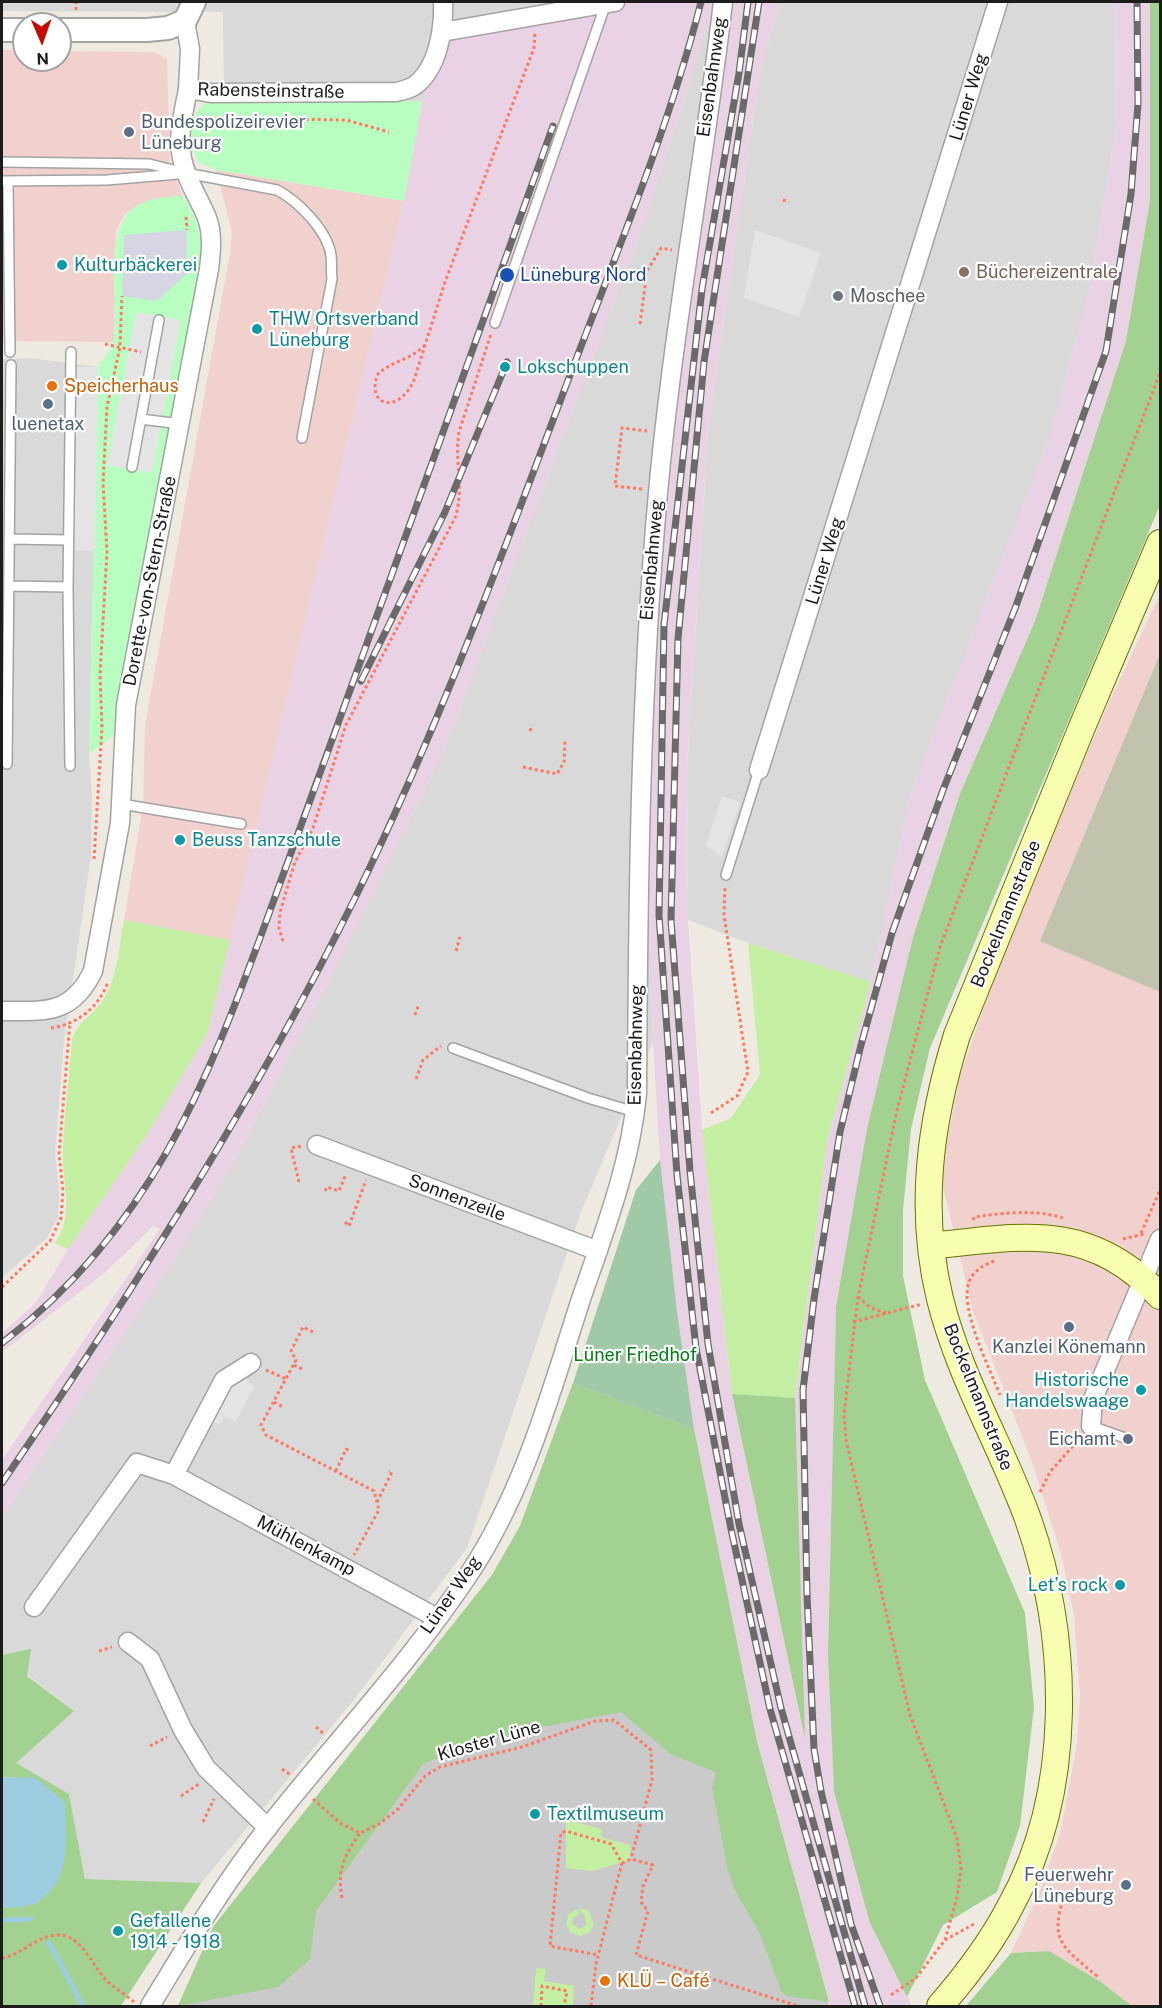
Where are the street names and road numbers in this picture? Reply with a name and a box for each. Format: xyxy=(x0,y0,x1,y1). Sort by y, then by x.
street label: Eisenbahnweg xyxy=(693,15,731,139)
street label: Lüner Weg xyxy=(945,50,993,144)
street label: Rabensteinstraße xyxy=(197,79,345,103)
street label: Dorette-von-Stern-Straße xyxy=(119,474,181,688)
street label: Eisenbahnweg xyxy=(636,499,668,621)
street label: Lüner Weg xyxy=(801,514,849,608)
street label: Bockelmannstraße xyxy=(967,837,1045,991)
street label: Eisenbahnweg xyxy=(624,984,648,1106)
street label: Sonnenzeile xyxy=(405,1170,509,1226)
street label: Bockelmannstraße xyxy=(939,1320,1017,1474)
street label: Mühlenkamp xyxy=(253,1511,359,1581)
street label: Lüner Weg xyxy=(416,1552,486,1638)
street label: Kloster Lüne xyxy=(435,1716,543,1766)

